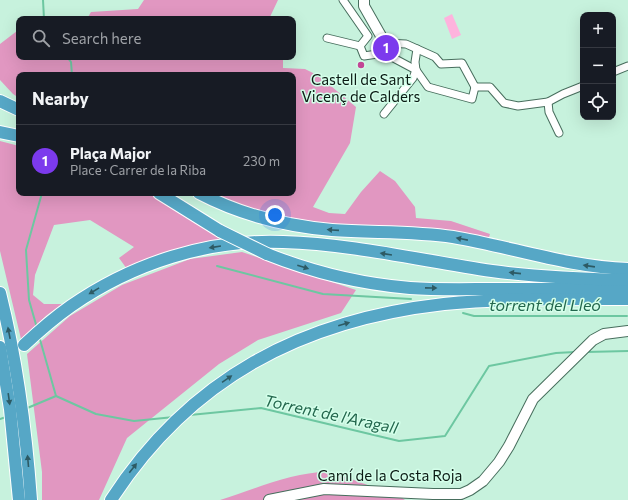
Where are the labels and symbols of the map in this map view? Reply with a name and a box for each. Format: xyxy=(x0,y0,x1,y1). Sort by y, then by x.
pin: 1 xyxy=(373,33,399,63)
marker: Castell de Sant Vicenç de Calders xyxy=(356,60,366,70)
place label: Castell de Sant Vicenç de Calders xyxy=(302,70,421,105)
your location xyxy=(265,205,285,225)
one-way arrow xyxy=(327,226,339,233)
one-way arrow xyxy=(456,236,468,242)
one-way arrow xyxy=(209,244,221,250)
one-way arrow xyxy=(380,251,392,257)
one-way arrow xyxy=(583,263,595,269)
one-way arrow xyxy=(297,264,309,270)
one-way arrow xyxy=(509,270,521,276)
one-way arrow xyxy=(425,285,437,292)
one-way arrow xyxy=(88,288,100,295)
water label: torrent del Lleó xyxy=(489,295,601,314)
one-way arrow xyxy=(338,321,350,327)
one-way arrow xyxy=(6,326,12,339)
one-way arrow xyxy=(221,375,232,383)
water label: Torrent de l'Aragall xyxy=(263,390,401,437)
one-way arrow xyxy=(6,393,12,405)
one-way arrow xyxy=(24,455,31,467)
one-way arrow xyxy=(129,462,137,473)
street label: Camí de la Costa Roja xyxy=(318,466,462,484)

